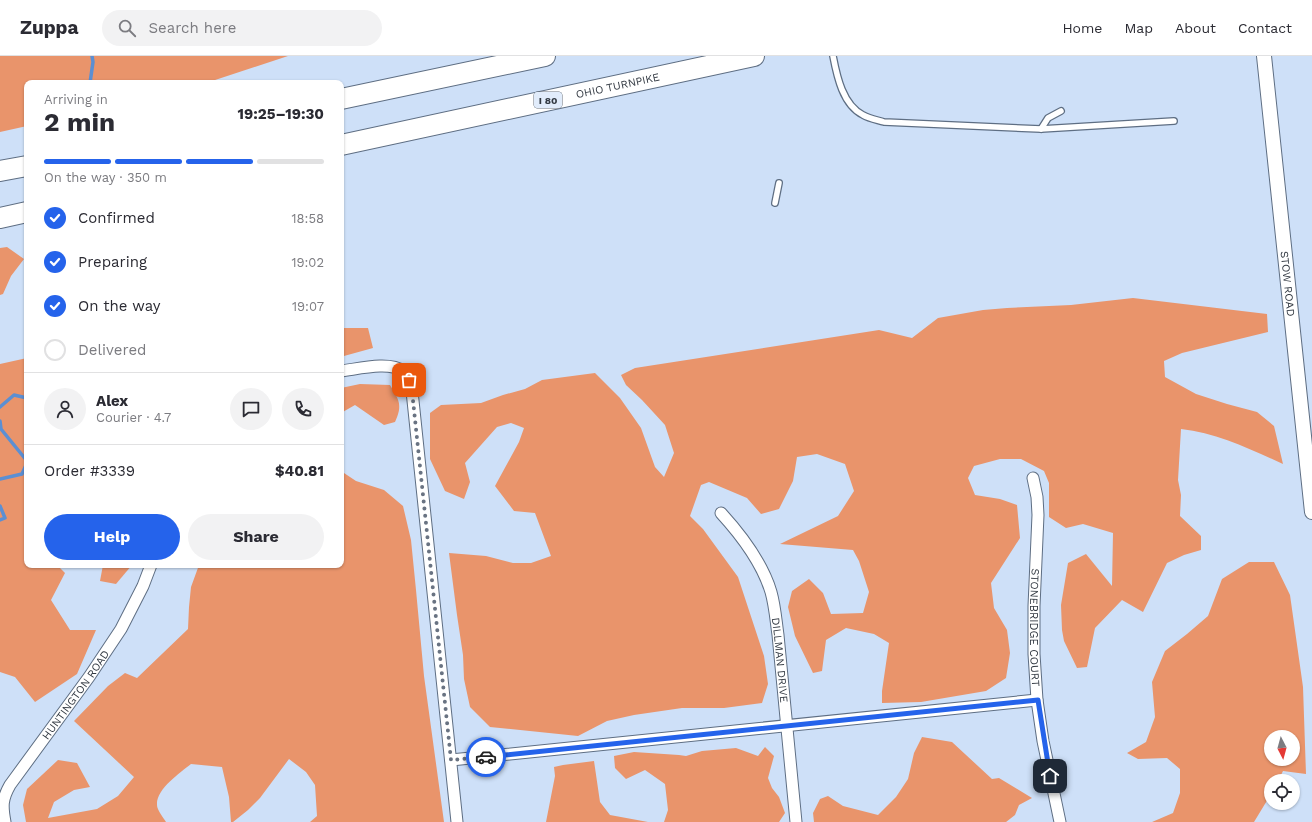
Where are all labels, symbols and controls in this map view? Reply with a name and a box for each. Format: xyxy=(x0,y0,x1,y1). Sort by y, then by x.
search box xyxy=(102,10,382,46)
text: Zuppa xyxy=(20,16,78,39)
icon: search xyxy=(116,17,138,39)
text: Search here xyxy=(148,19,236,37)
text: Home xyxy=(1062,20,1102,36)
text: Map xyxy=(1124,20,1153,36)
text: About xyxy=(1175,20,1216,36)
text: Contact xyxy=(1238,20,1292,36)
street label: OHIO TURNPIKE xyxy=(575,70,661,101)
text: Arriving in xyxy=(44,92,108,107)
road number: I 80 xyxy=(534,92,562,108)
text: 19:25–19:30 xyxy=(238,105,324,123)
text: 2 min xyxy=(44,107,115,137)
text: On the way · 350 m xyxy=(44,170,167,185)
icon: check xyxy=(44,207,66,229)
text: Confirmed xyxy=(78,209,155,227)
text: 18:58 xyxy=(291,211,324,226)
street label: STOW ROAD xyxy=(1278,250,1298,317)
icon: check xyxy=(44,251,66,273)
text: Preparing xyxy=(78,253,147,271)
text: 19:02 xyxy=(291,255,324,270)
icon: check xyxy=(44,295,66,317)
text: On the way xyxy=(78,297,160,315)
text: 19:07 xyxy=(292,299,324,314)
text: Delivered xyxy=(78,341,146,359)
pin xyxy=(392,363,426,397)
icon: bag xyxy=(398,369,420,391)
button: person xyxy=(44,388,86,430)
button: chat xyxy=(230,388,272,430)
button: phone xyxy=(282,388,324,430)
text: Alex xyxy=(96,392,128,410)
text: Courier · 4.7 xyxy=(96,410,171,425)
text: Order #3339 xyxy=(44,462,135,480)
text: $40.81 xyxy=(275,462,324,480)
button: Help xyxy=(44,514,180,560)
button: Share xyxy=(188,514,324,560)
street label: STONEBRIDGE COURT xyxy=(1028,568,1043,687)
street label: DILLMAN DRIVE xyxy=(769,617,791,703)
street label: HUNTINGTON ROAD xyxy=(39,647,112,742)
north arrow xyxy=(1264,730,1300,766)
map controls xyxy=(1264,730,1300,810)
courier xyxy=(466,737,506,777)
icon: car xyxy=(475,746,497,768)
pin xyxy=(1033,759,1067,793)
icon: home xyxy=(1039,765,1061,787)
button: locate xyxy=(1264,774,1300,810)

